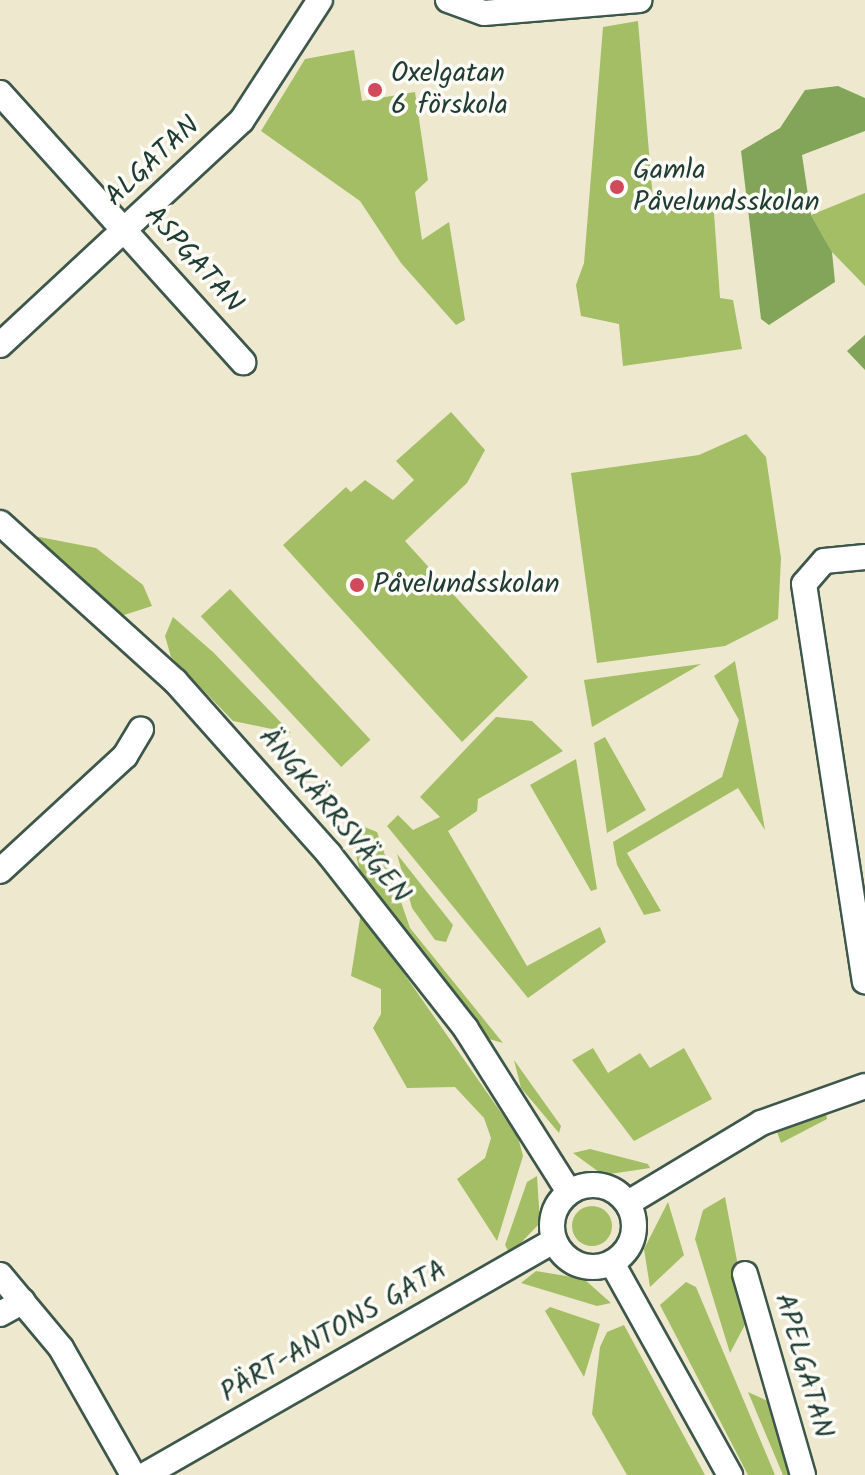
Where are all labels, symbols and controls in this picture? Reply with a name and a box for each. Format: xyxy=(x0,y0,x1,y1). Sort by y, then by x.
place label: Oxelgatan 6 förskola xyxy=(391,57,508,123)
marker: Oxelgatan 6 förskola xyxy=(366,81,384,99)
street label: ALGATAN xyxy=(99,110,207,214)
place label: Gamla Påvelundsskolan xyxy=(633,154,820,220)
marker: Gamla Påvelundsskolan xyxy=(608,178,626,196)
street label: ASPGATAN xyxy=(136,200,250,320)
place label: Påvelundsskolan xyxy=(373,568,560,602)
marker: Påvelundsskolan xyxy=(348,576,366,594)
street label: ÄNGKÄRRSVÄGEN xyxy=(251,721,417,911)
street label: PÄRT-ANTONS GATA xyxy=(215,1254,453,1410)
street label: APELGATAN xyxy=(766,1290,840,1442)

